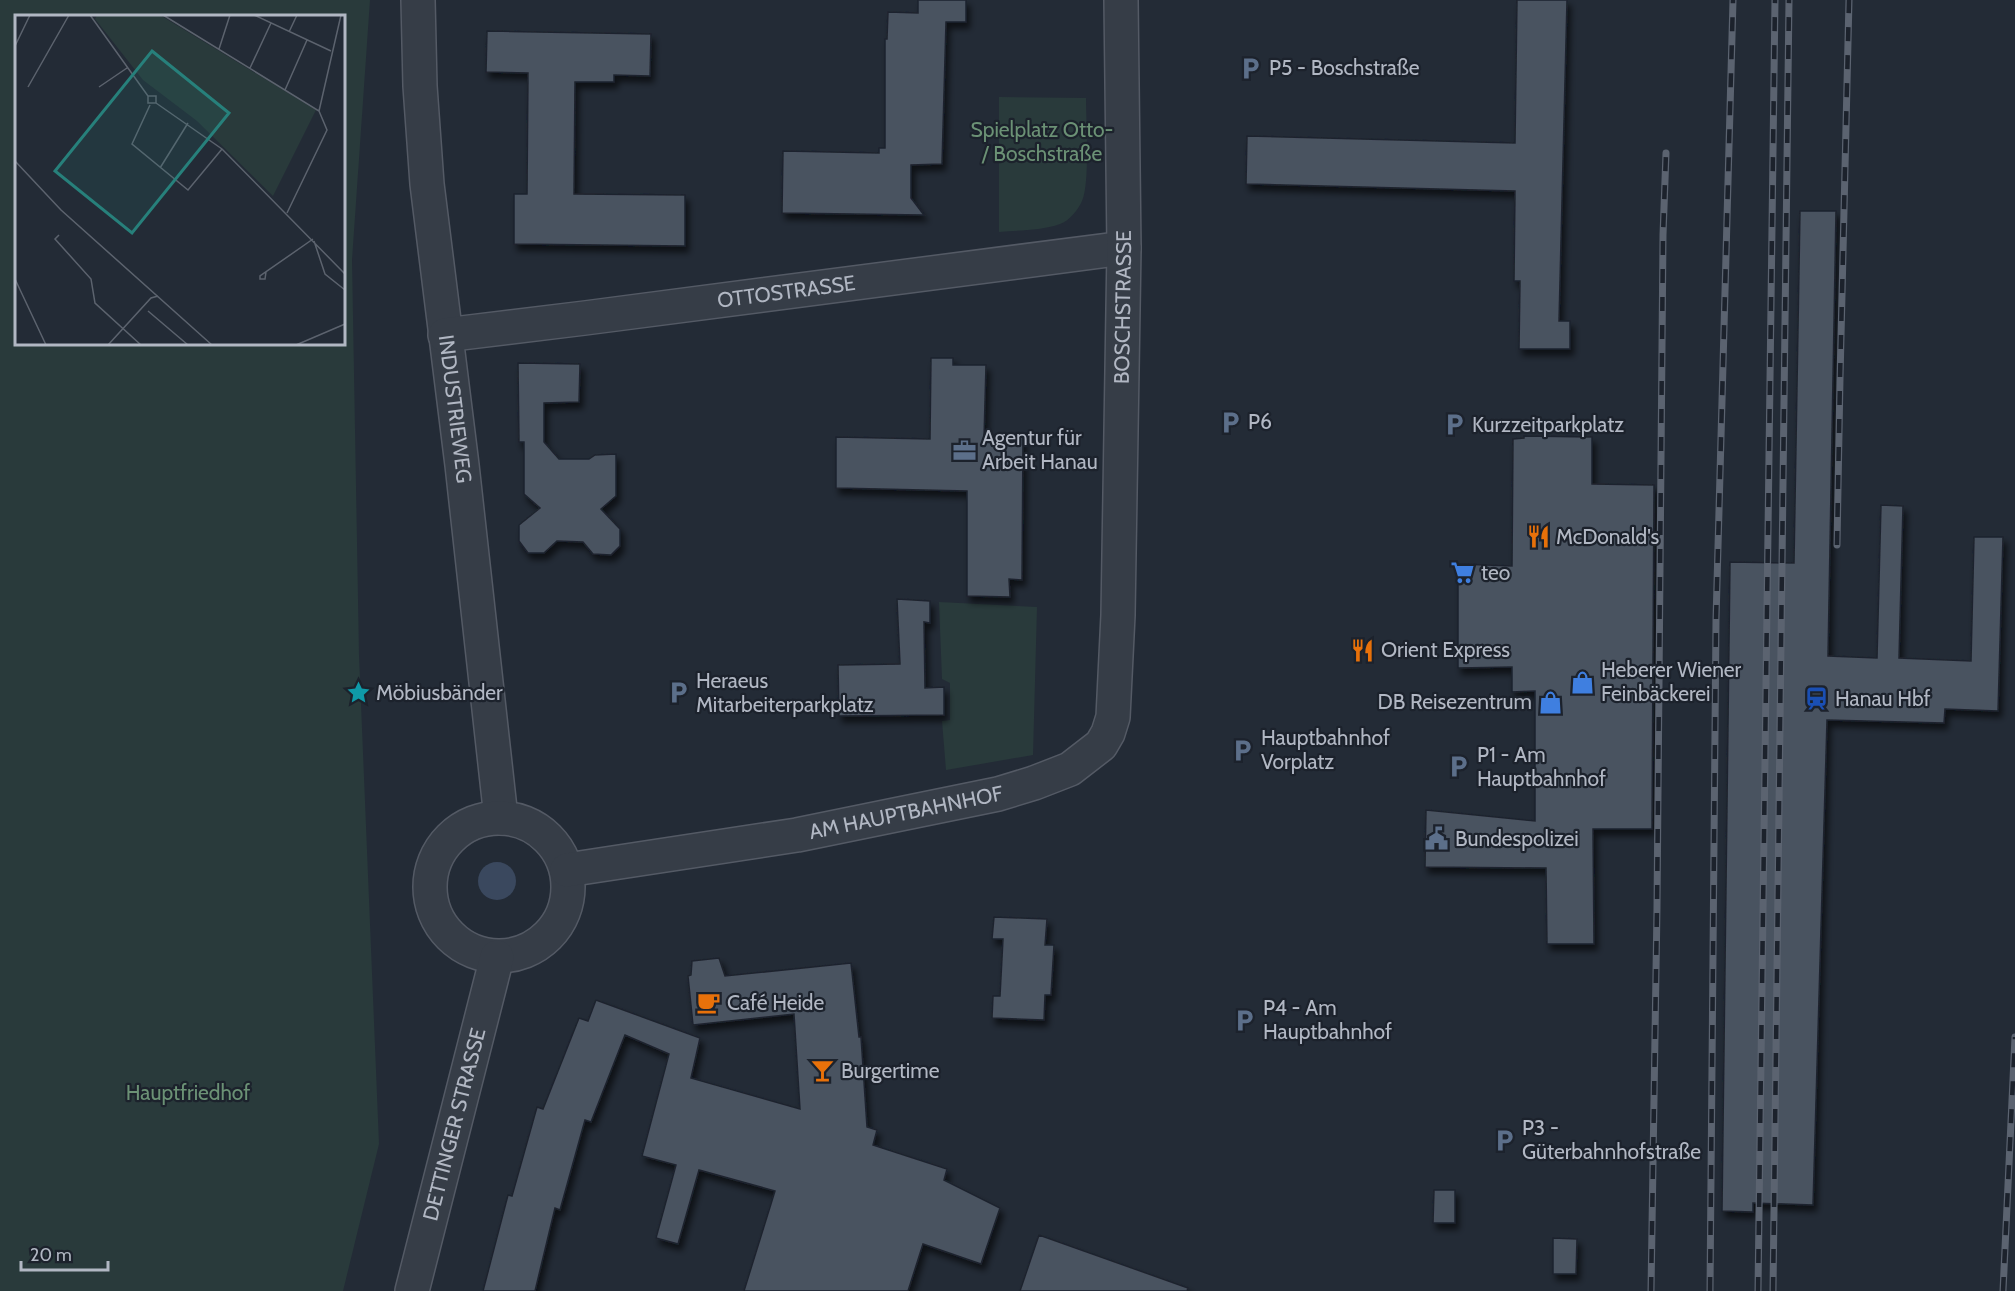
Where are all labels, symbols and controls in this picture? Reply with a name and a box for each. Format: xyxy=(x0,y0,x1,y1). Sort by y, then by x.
inset map xyxy=(15,15,345,345)
parking icon: P5 - Boschstraße xyxy=(1238,55,1264,81)
place label: P5 - Boschstraße xyxy=(1269,55,1420,80)
park label: Spielplatz Otto- / Boschstraße xyxy=(971,117,1113,166)
street label: BOSCHSTRASSE xyxy=(1109,230,1136,384)
street label: OTTOSTRASSE xyxy=(716,270,857,313)
street label: INDUSTRIEWEG xyxy=(434,333,477,484)
parking icon: P6 xyxy=(1217,409,1243,435)
place label: P6 xyxy=(1248,409,1272,434)
parking icon: Kurzzeitparkplatz xyxy=(1441,412,1467,438)
place label: Kurzzeitparkplatz xyxy=(1472,412,1624,437)
place label: Agentur für Arbeit Hanau xyxy=(982,425,1098,474)
office icon: Agentur für Arbeit Hanau xyxy=(951,437,977,463)
restaurant icon: McDonald's xyxy=(1525,524,1551,550)
place label: McDonald's xyxy=(1556,524,1660,549)
supermarket icon: teo xyxy=(1450,560,1476,586)
place label: teo xyxy=(1481,560,1510,585)
restaurant icon: Orient Express xyxy=(1350,637,1376,663)
place label: Orient Express xyxy=(1381,637,1510,662)
place label: Heberer Wiener Feinbäckerei xyxy=(1601,657,1742,706)
place label: Heraeus Mitarbeiterparkplatz xyxy=(696,668,874,717)
shop icon: Heberer Wiener Feinbäckerei xyxy=(1570,669,1596,695)
place icon: Möbiusbänder xyxy=(345,680,371,706)
place label: Möbiusbänder xyxy=(376,680,503,705)
parking icon: Heraeus Mitarbeiterparkplatz xyxy=(665,680,691,706)
station icon: Hanau Hbf xyxy=(1804,686,1830,712)
place label: Hanau Hbf xyxy=(1835,686,1930,711)
place label: DB Reisezentrum xyxy=(1377,689,1532,714)
shop icon: DB Reisezentrum xyxy=(1537,689,1563,715)
place label: Hauptbahnhof Vorplatz xyxy=(1261,725,1390,774)
parking icon: Hauptbahnhof Vorplatz xyxy=(1230,737,1256,763)
place label: P1 - Am Hauptbahnhof xyxy=(1477,742,1606,791)
parking icon: P1 - Am Hauptbahnhof xyxy=(1446,754,1472,780)
street label: AM HAUPTBAHNHOF xyxy=(807,780,1005,844)
public building icon: Bundespolizei xyxy=(1424,826,1450,852)
place label: Bundespolizei xyxy=(1455,826,1579,851)
cafe icon: Café Heide xyxy=(696,990,722,1016)
place label: Café Heide xyxy=(727,990,825,1015)
place label: P4 - Am Hauptbahnhof xyxy=(1263,995,1392,1044)
parking icon: P4 - Am Hauptbahnhof xyxy=(1232,1007,1258,1033)
street label: DETTINGER STRASSE xyxy=(417,1025,490,1223)
bar icon: Burgertime xyxy=(810,1058,836,1084)
place label: Burgertime xyxy=(841,1058,940,1083)
park label: Hauptfriedhof xyxy=(126,1080,250,1105)
place label: P3 - Güterbahnhofstraße xyxy=(1522,1115,1701,1164)
parking icon: P3 - Güterbahnhofstraße xyxy=(1491,1127,1517,1153)
scale bar xyxy=(21,1234,108,1272)
text: 20 m xyxy=(30,1244,72,1266)

